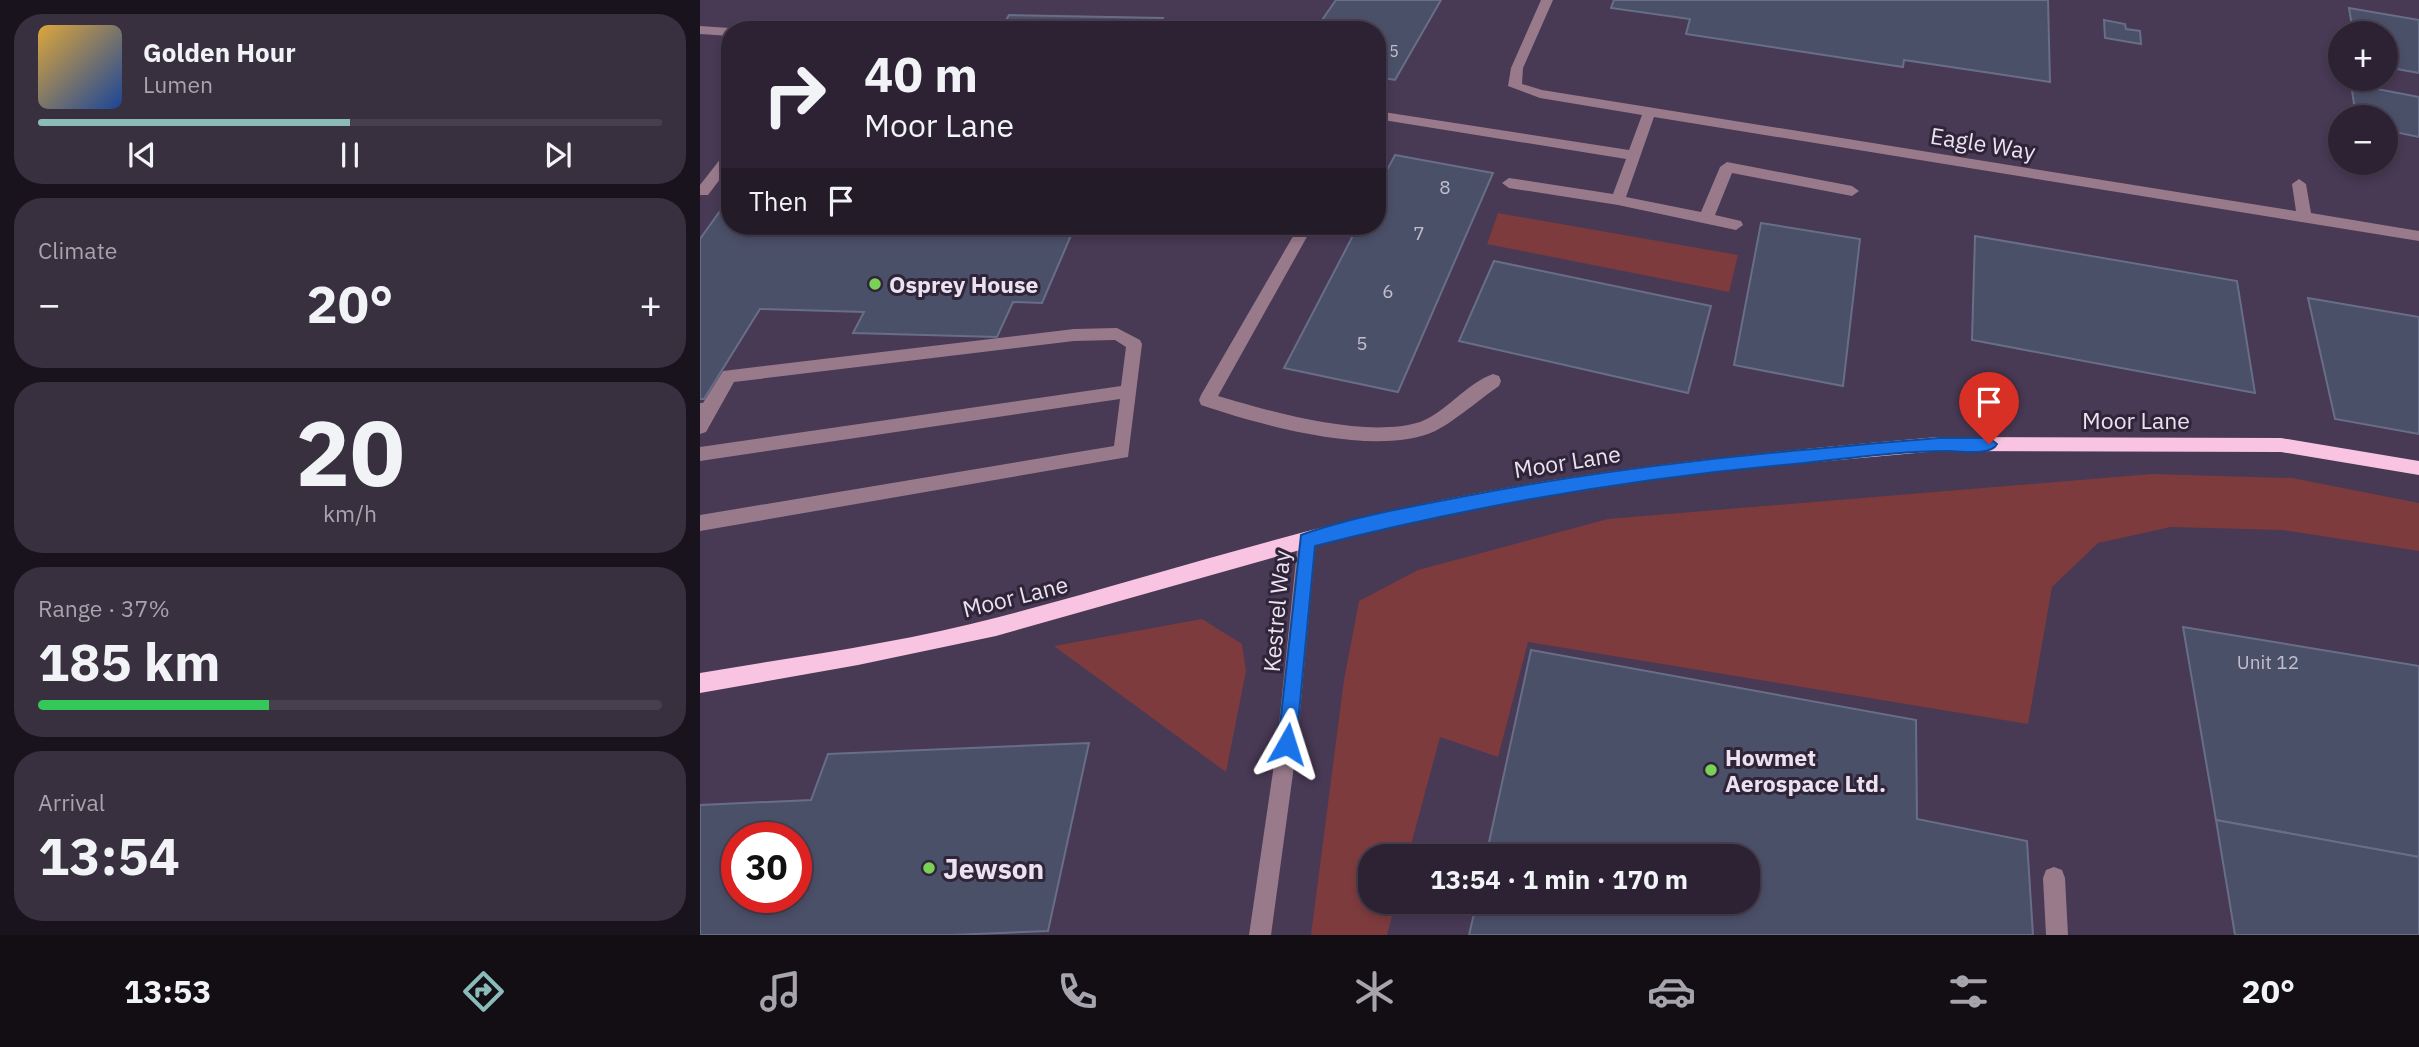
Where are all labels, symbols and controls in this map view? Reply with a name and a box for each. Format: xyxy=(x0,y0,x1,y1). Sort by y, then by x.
map controls xyxy=(2328,21,2398,175)
button: + xyxy=(2328,21,2398,91)
text: Golden Hour xyxy=(143,35,296,69)
house number: 5 xyxy=(1389,41,1399,61)
text: 40 m xyxy=(864,42,978,105)
icon: right xyxy=(749,49,840,140)
text: Lumen xyxy=(143,69,213,99)
text: Moor Lane xyxy=(864,104,1014,146)
button: − xyxy=(2328,105,2398,175)
street label: Eagle Way xyxy=(1928,120,2038,166)
icon: previous xyxy=(123,136,161,174)
icon: pause xyxy=(331,136,369,174)
icon: next xyxy=(539,136,577,174)
house number: 8 xyxy=(1439,175,1451,199)
icon: arrive xyxy=(822,182,860,220)
text: Then xyxy=(749,184,808,218)
house number: 7 xyxy=(1413,221,1425,245)
text: Climate xyxy=(38,235,117,265)
place label: Osprey House xyxy=(889,269,1039,299)
text: 20° xyxy=(307,270,393,337)
marker: Osprey House xyxy=(867,276,883,292)
text: − xyxy=(38,279,61,328)
text: + xyxy=(639,279,662,328)
house number: 6 xyxy=(1382,279,1394,303)
house number: 5 xyxy=(1356,331,1368,355)
pin xyxy=(1959,372,2019,444)
icon: arrive xyxy=(1970,383,2008,421)
text: 20 xyxy=(295,393,405,511)
street label: Moor Lane xyxy=(2082,405,2190,435)
street label: Moor Lane xyxy=(1511,438,1623,484)
text: km/h xyxy=(323,498,377,528)
street label: Kestrel Way xyxy=(1256,548,1296,673)
street label: Moor Lane xyxy=(959,568,1071,624)
text: Range · 37% xyxy=(38,593,170,623)
text: 185 km xyxy=(38,628,220,695)
house number: Unit 12 xyxy=(2237,650,2299,674)
position arrow xyxy=(1250,707,1324,781)
place label: Howmet Aerospace Ltd. xyxy=(1725,742,1886,798)
marker: Howmet Aerospace Ltd. xyxy=(1703,762,1719,778)
text: Arrival xyxy=(38,787,105,817)
text: 13:54 xyxy=(38,822,180,889)
speed limit sign: 30 xyxy=(721,822,812,913)
place label: Jewson xyxy=(943,850,1044,887)
marker: Jewson xyxy=(921,860,937,876)
text: 13:54 · 1 min · 170 m xyxy=(1430,862,1688,896)
icon: directions xyxy=(459,967,508,1016)
icon: music xyxy=(756,967,805,1016)
icon: phone xyxy=(1053,967,1102,1016)
icon: climate xyxy=(1350,967,1399,1016)
icon: car xyxy=(1647,967,1696,1016)
icon: filters xyxy=(1944,967,1993,1016)
text: 13:53 xyxy=(124,970,211,1012)
text: 20° xyxy=(2241,970,2295,1012)

